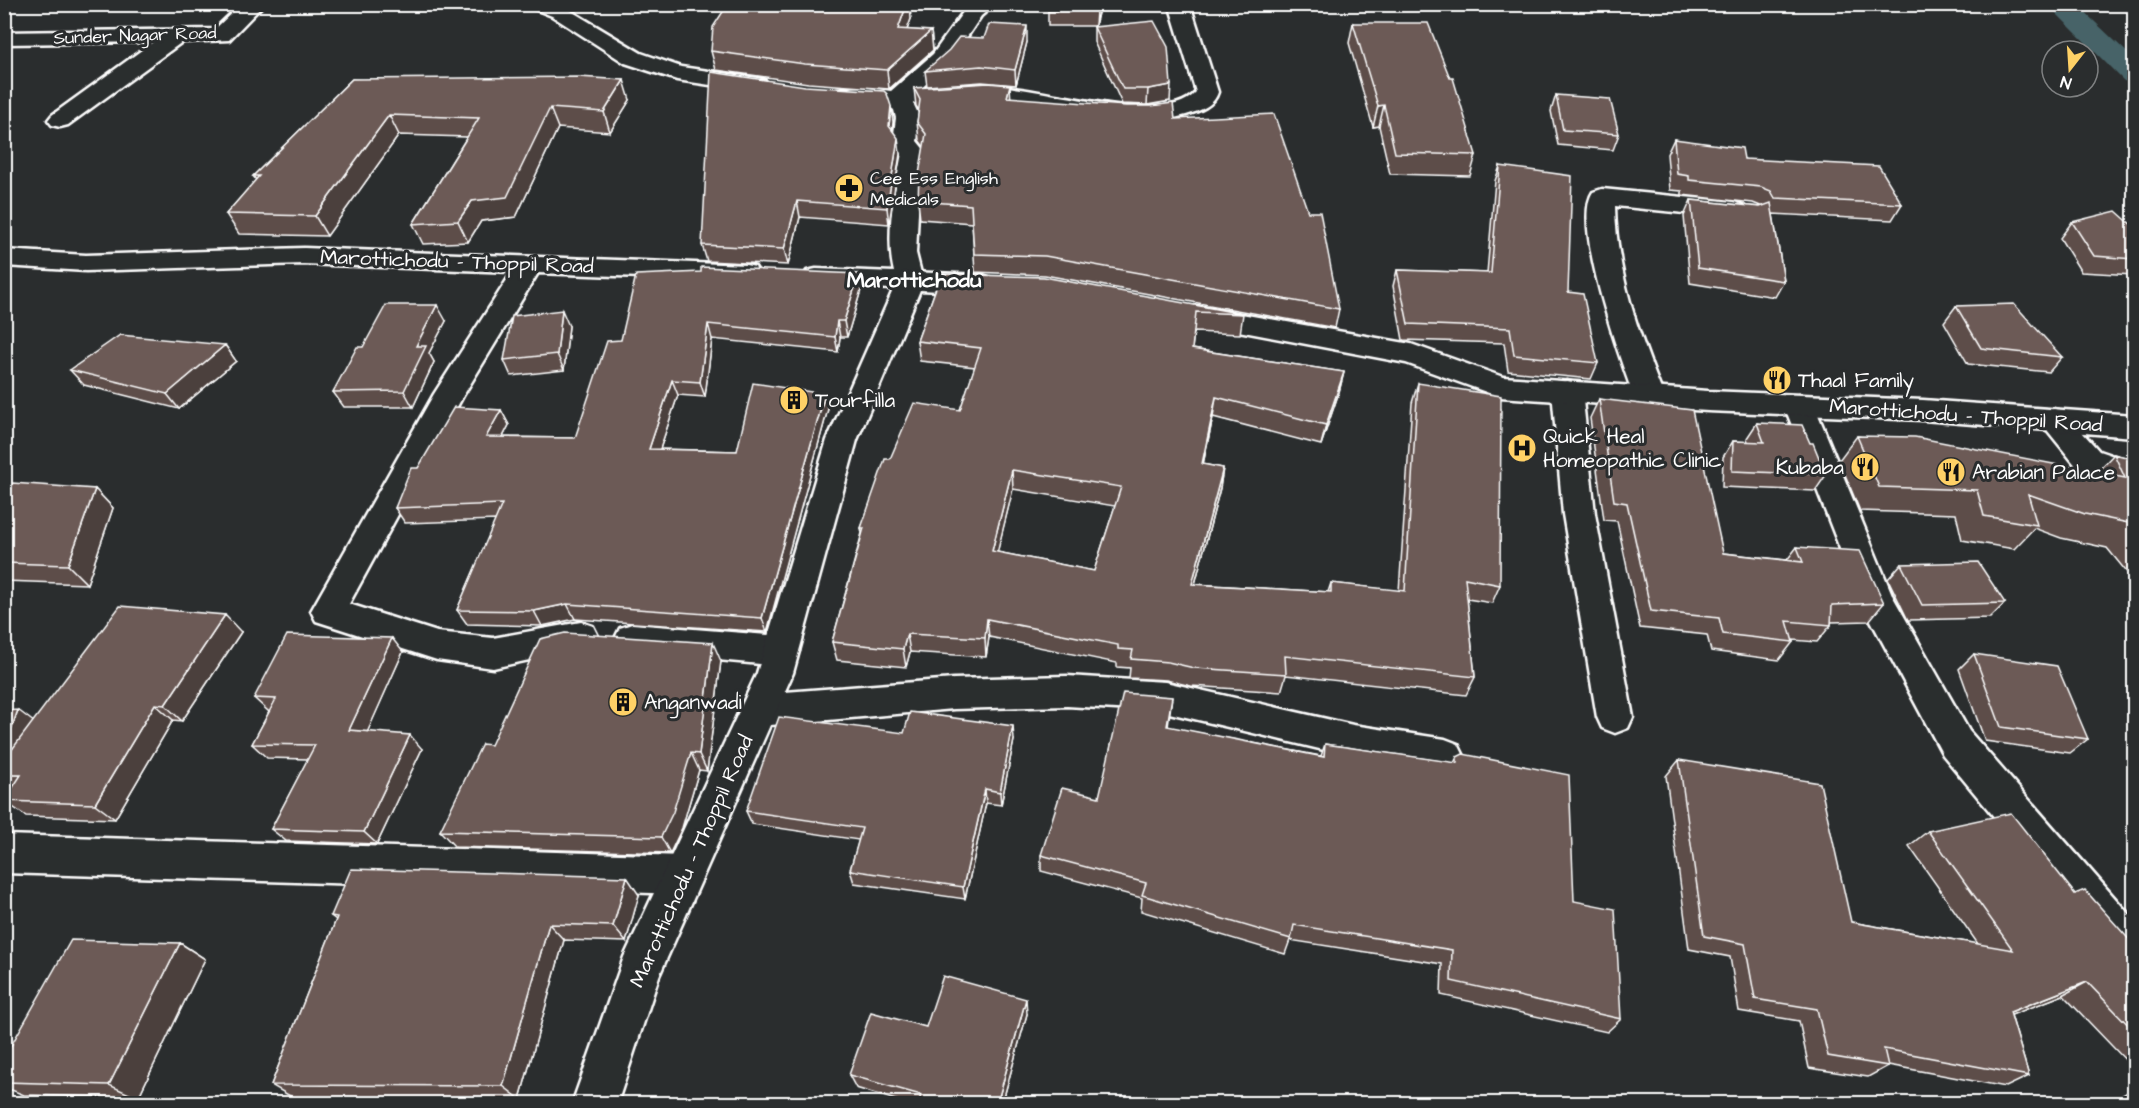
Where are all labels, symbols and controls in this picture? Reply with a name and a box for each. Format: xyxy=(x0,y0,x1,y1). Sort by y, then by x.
street label: Sunder Nagar Road xyxy=(53,20,217,52)
north arrow xyxy=(2040,39,2100,99)
text: N xyxy=(2058,70,2074,94)
place label: Cee Ess English Medicals xyxy=(870,166,998,212)
pharmacy icon: Cee Ess English Medicals xyxy=(833,172,865,204)
street label: Marottichodu - Thoppil Road xyxy=(320,242,594,282)
district label: Marottichodu xyxy=(847,265,981,296)
restaurant icon: Thaal Family xyxy=(1761,364,1793,396)
place label: Thaal Family xyxy=(1798,366,1915,397)
building icon: Tourfilla xyxy=(778,384,810,416)
place label: Tourfilla xyxy=(815,386,895,415)
street label: Marottichodu - Thoppil Road xyxy=(1828,391,2104,441)
place label: Quick Heal Homeopathic Clinic xyxy=(1543,422,1722,476)
hospital icon: Quick Heal Homeopathic Clinic xyxy=(1506,432,1538,464)
restaurant icon: Kubaba xyxy=(1849,451,1881,483)
place label: Kubaba xyxy=(1776,453,1844,482)
restaurant icon: Arabian Palace xyxy=(1935,456,1967,488)
place label: Arabian Palace xyxy=(1972,458,2115,487)
building icon: Anganwadi xyxy=(607,686,639,718)
place label: Anganwadi xyxy=(644,688,742,719)
street label: Marottichodu - Thoppil Road xyxy=(623,730,761,993)

